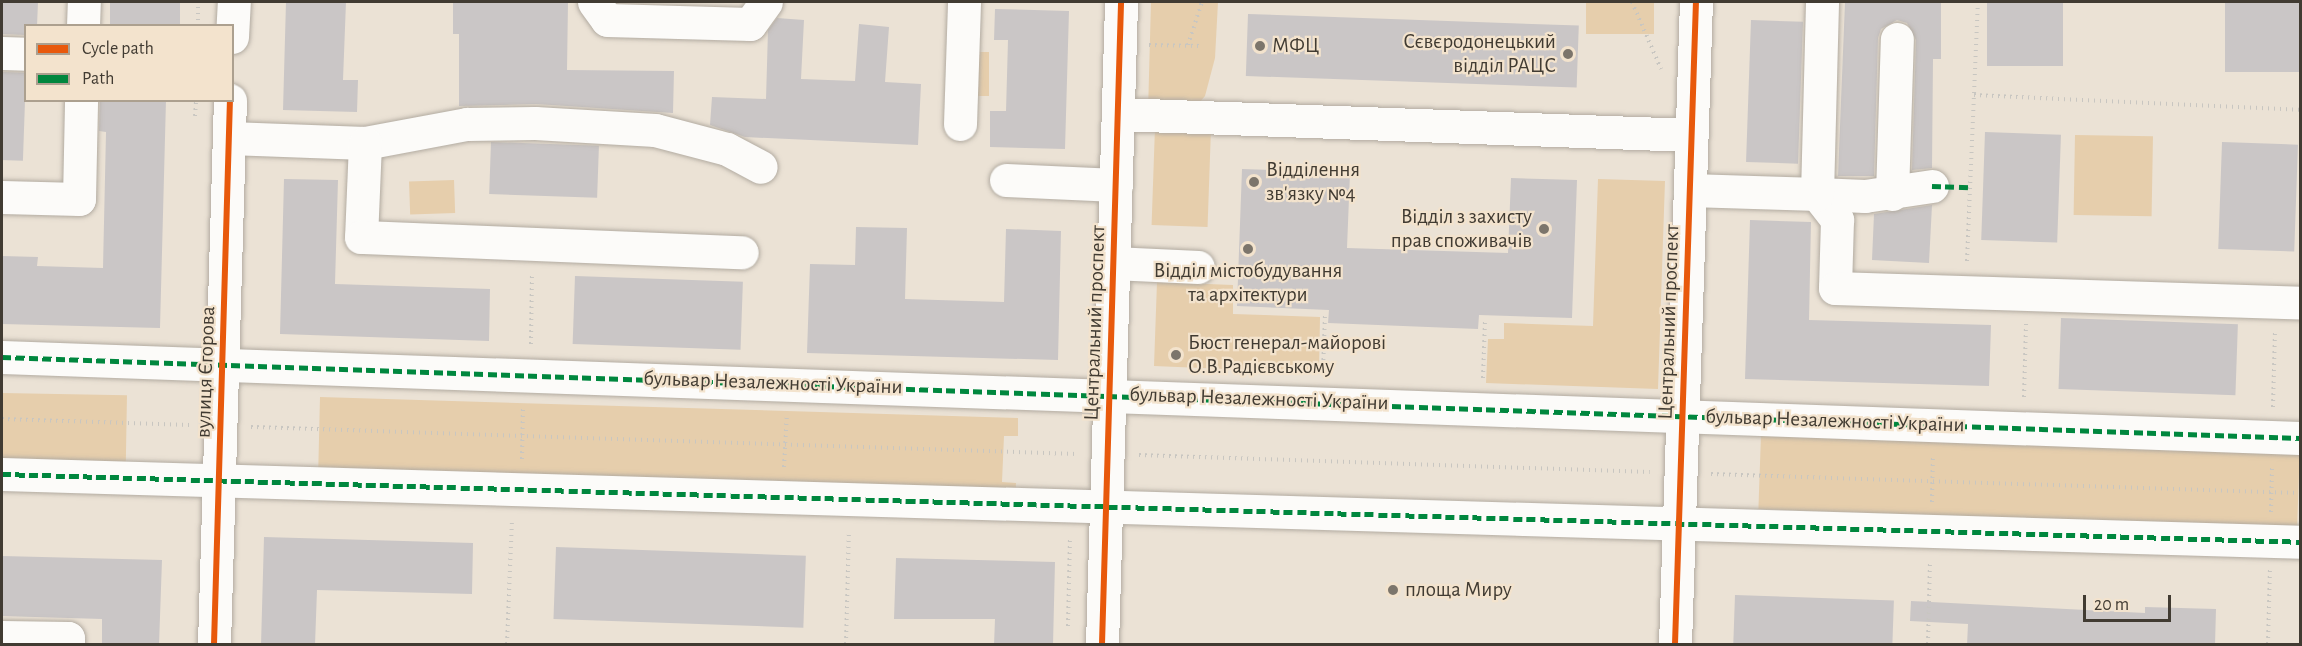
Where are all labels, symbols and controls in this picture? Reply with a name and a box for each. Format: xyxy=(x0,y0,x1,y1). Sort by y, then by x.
legend xyxy=(24,24,234,102)
place label: Сєвєродонецький відділ РАЦС xyxy=(1403,29,1556,79)
place label: МФЦ xyxy=(1272,33,1320,59)
marker: МФЦ xyxy=(1253,39,1267,53)
text: Cycle path xyxy=(82,40,154,58)
marker: Сєвєродонецький відділ РАЦС xyxy=(1561,47,1575,61)
text: Path xyxy=(82,70,114,88)
place label: Відділення зв'язку №4 xyxy=(1266,157,1360,207)
marker: Відділення зв'язку №4 xyxy=(1247,175,1261,189)
place label: Відділ з захисту прав споживачів xyxy=(1391,204,1532,254)
marker: Відділ з захисту прав споживачів xyxy=(1537,222,1551,236)
street label: Центральний проспект xyxy=(1653,224,1685,420)
street label: Центральний проспект xyxy=(1079,225,1111,421)
marker: Відділ містобудування та архітектури xyxy=(1241,242,1255,256)
place label: Відділ містобудування та архітектури xyxy=(1154,258,1342,308)
street label: вулиця Єгорова xyxy=(191,306,221,438)
place label: Бюст генерал-майорові О.В.Радієвському xyxy=(1188,330,1386,380)
marker: Бюст генерал-майорові О.В.Радієвському xyxy=(1169,348,1183,362)
street label: бульвар Незалежності України xyxy=(643,366,903,400)
street label: бульвар Незалежності України xyxy=(1129,382,1389,416)
street label: бульвар Незалежності України xyxy=(1705,404,1965,438)
place label: площа Миру xyxy=(1405,577,1512,603)
marker: площа Миру xyxy=(1386,583,1400,597)
scale bar xyxy=(2086,583,2174,621)
text: 20 m xyxy=(2094,596,2129,614)

